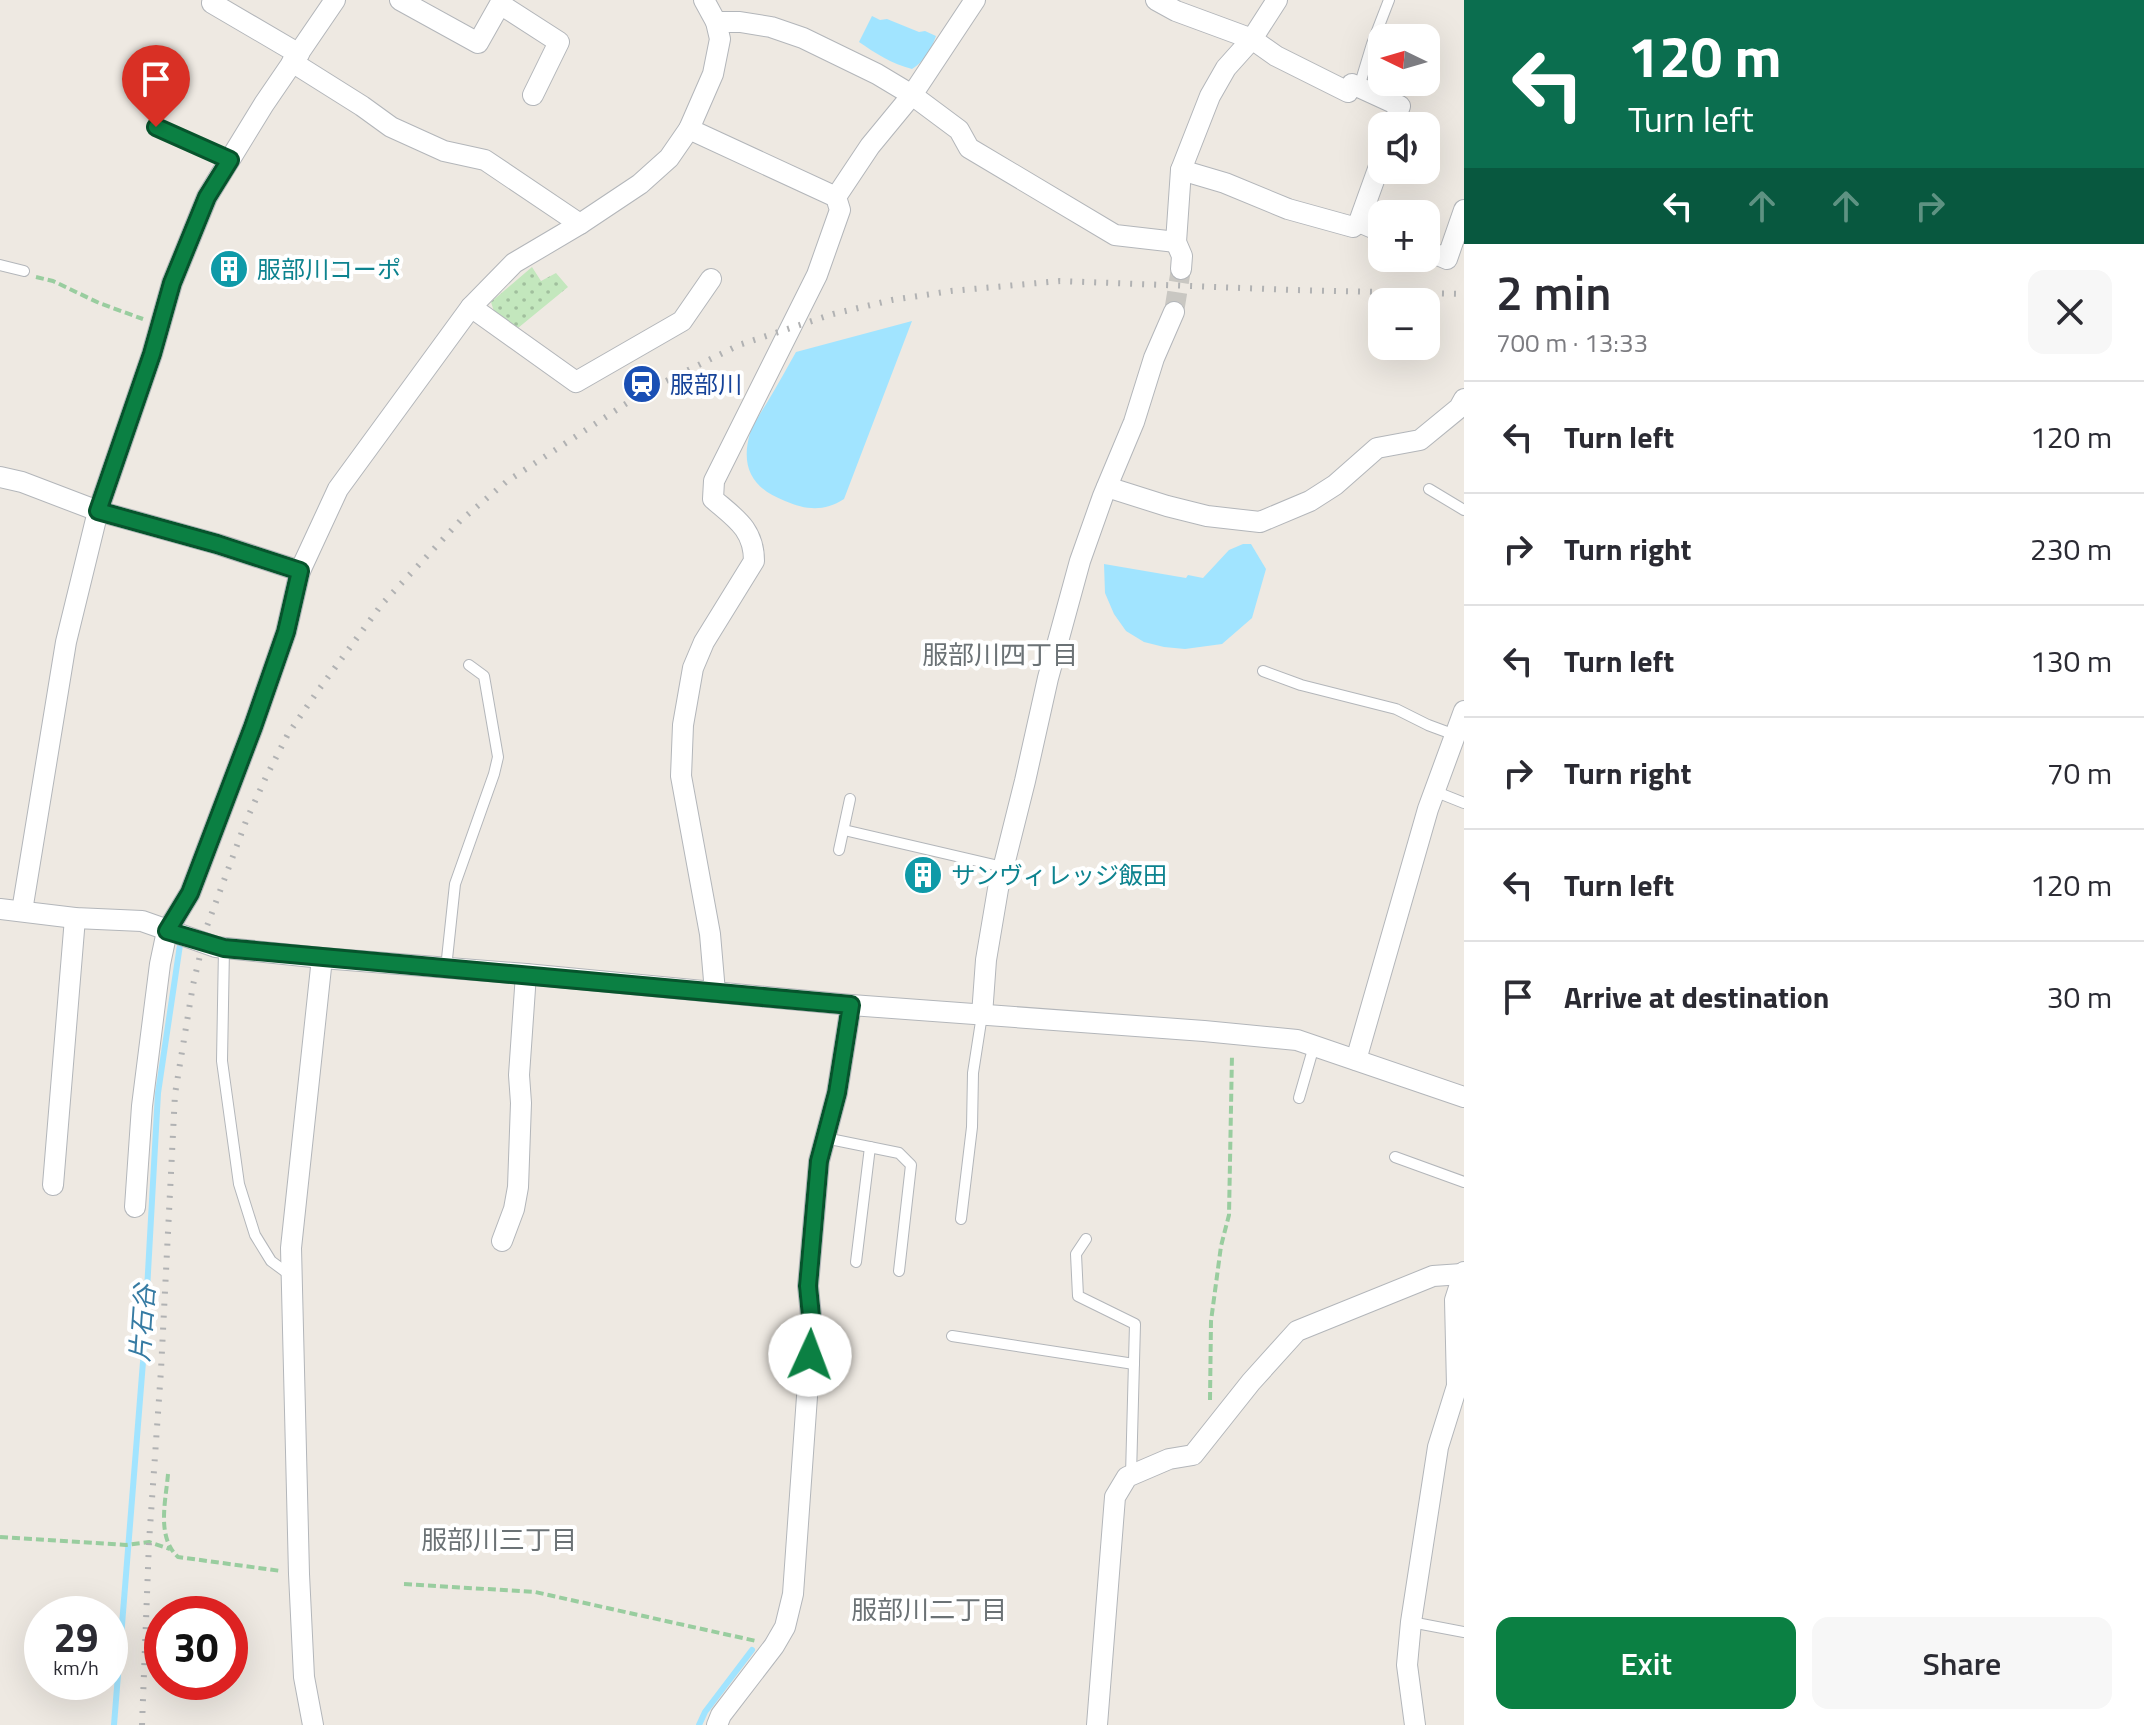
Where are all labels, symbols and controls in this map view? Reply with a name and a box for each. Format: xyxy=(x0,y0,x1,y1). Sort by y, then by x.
text: 120 m xyxy=(1628,14,1781,99)
north arrow xyxy=(1368,24,1440,96)
map controls xyxy=(1368,24,1440,360)
icon: left xyxy=(1496,32,1600,136)
pin xyxy=(122,45,190,127)
icon: arrive xyxy=(134,57,178,101)
text: Turn left xyxy=(1628,91,1754,146)
button: sound xyxy=(1368,112,1440,184)
icon: left xyxy=(1656,184,1700,228)
icon: ahead xyxy=(1740,184,1784,228)
icon: ahead xyxy=(1824,184,1868,228)
icon: right xyxy=(1908,184,1952,228)
button: + xyxy=(1368,200,1440,272)
building icon: 服部川コーポ xyxy=(208,248,250,290)
place label: 服部川コーポ xyxy=(257,251,401,287)
text: 2 min xyxy=(1496,256,1611,329)
button: close xyxy=(2028,270,2112,354)
button: − xyxy=(1368,288,1440,360)
text: 700 m · 13:33 xyxy=(1496,323,1648,362)
station icon: 服部川 xyxy=(621,363,663,405)
place label: 服部川 xyxy=(670,366,742,402)
text: Turn left xyxy=(1564,414,1674,460)
text: 120 m xyxy=(2030,414,2112,460)
icon: left xyxy=(1496,415,1540,459)
text: Turn right xyxy=(1564,526,1692,572)
text: 230 m xyxy=(2030,526,2112,572)
icon: right xyxy=(1496,527,1540,571)
district label: 服部川四丁目 xyxy=(922,635,1078,674)
text: Turn left xyxy=(1564,638,1674,684)
text: 130 m xyxy=(2030,638,2112,684)
icon: left xyxy=(1496,639,1540,683)
text: Turn right xyxy=(1564,750,1692,796)
text: 70 m xyxy=(2047,750,2112,796)
icon: right xyxy=(1496,751,1540,795)
building icon: サンヴィレッジ飯田 xyxy=(902,854,944,896)
place label: サンヴィレッジ飯田 xyxy=(951,857,1167,893)
text: Turn left xyxy=(1564,862,1674,908)
text: 120 m xyxy=(2030,862,2112,908)
icon: left xyxy=(1496,863,1540,907)
text: Arrive at destination xyxy=(1564,974,1829,1020)
text: 30 m xyxy=(2047,974,2112,1020)
icon: arrive xyxy=(1496,975,1540,1019)
water label: 片石谷 xyxy=(120,1281,164,1363)
position arrow xyxy=(768,1313,852,1397)
district label: 服部川三丁目 xyxy=(421,1520,577,1559)
district label: 服部川二丁目 xyxy=(851,1590,1007,1629)
speed limit sign: 30 xyxy=(144,1596,248,1700)
text: 29 xyxy=(54,1607,98,1668)
button: Exit xyxy=(1496,1617,1796,1709)
button: Share xyxy=(1812,1617,2112,1709)
text: km/h xyxy=(53,1652,99,1683)

